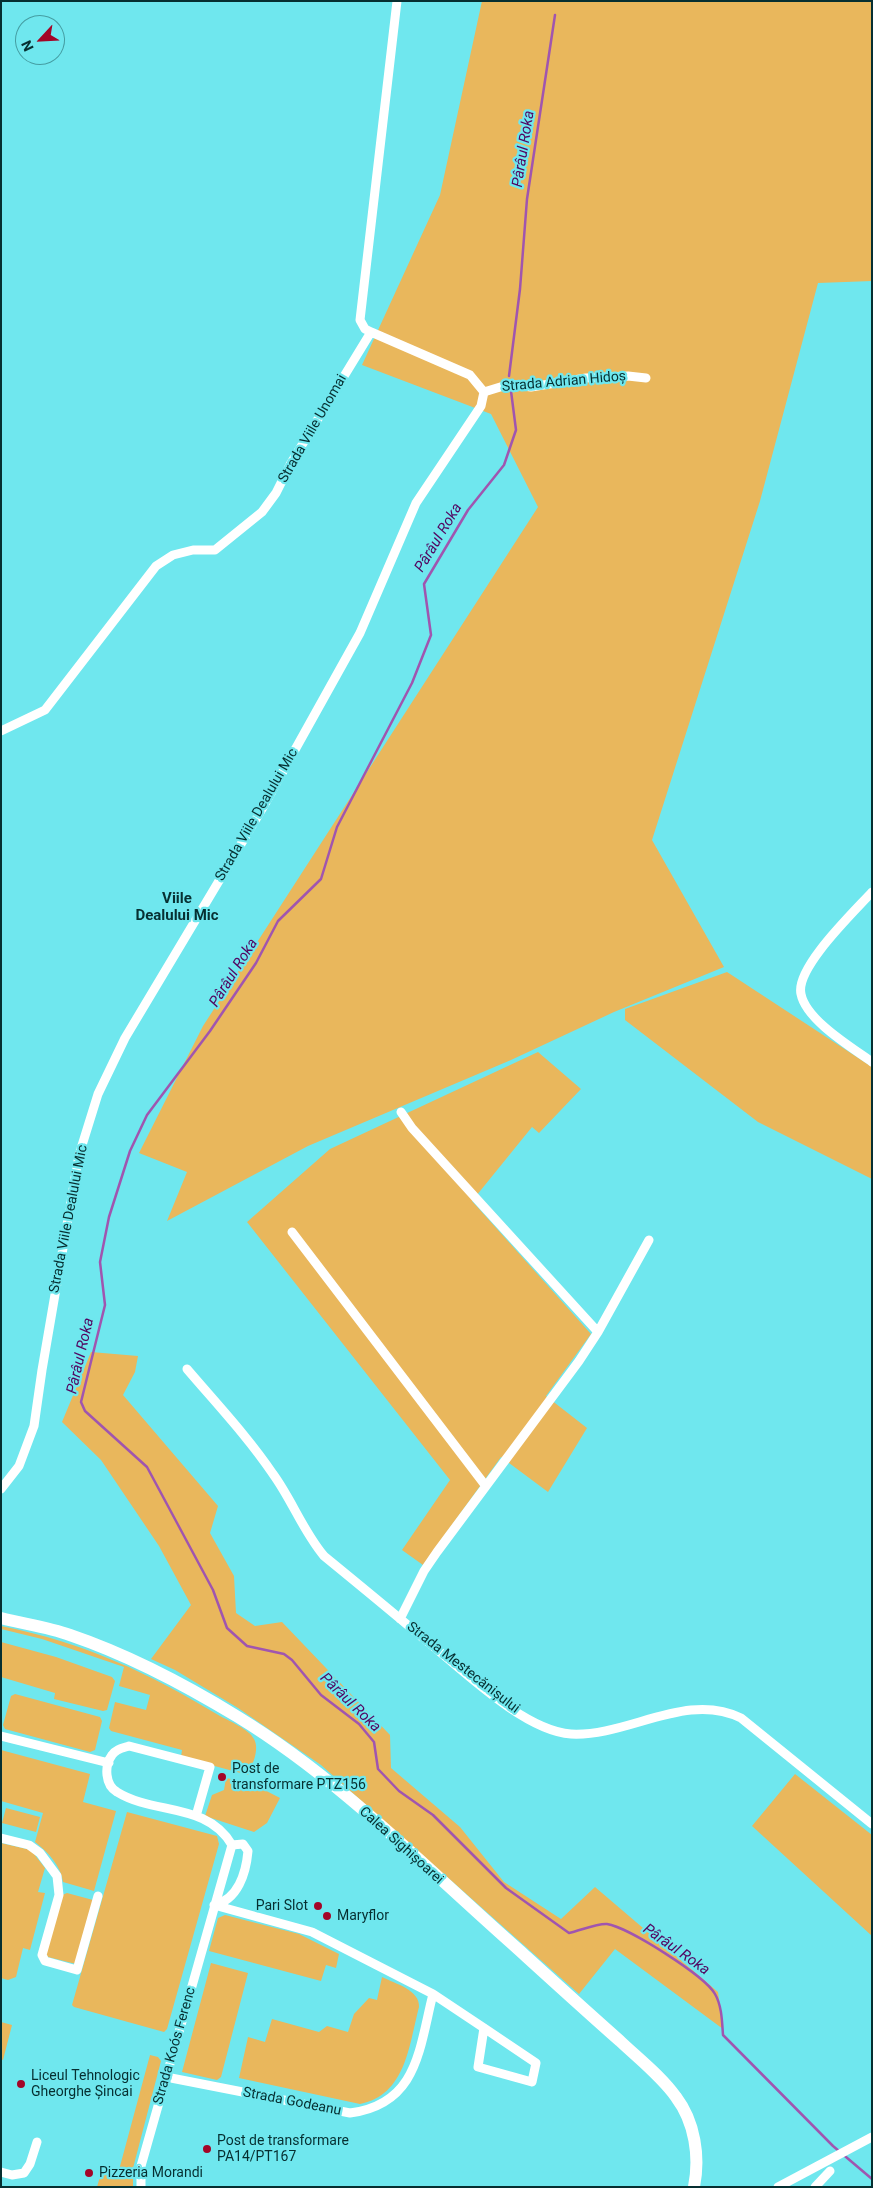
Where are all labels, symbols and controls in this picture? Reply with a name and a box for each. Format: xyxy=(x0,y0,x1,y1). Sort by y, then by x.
north arrow xyxy=(15,15,65,65)
text: N xyxy=(18,38,37,54)
water label: Pârâul Roka xyxy=(509,109,539,189)
street label: Strada Adrian Hidoș xyxy=(501,368,627,396)
street label: Strada Viile Unomai xyxy=(275,372,351,486)
water label: Pârâul Roka xyxy=(411,500,467,576)
street label: Strada Viile Dealului Mic xyxy=(212,746,302,884)
district label: Viile Dealului Mic xyxy=(135,890,219,925)
water label: Pârâul Roka xyxy=(206,935,262,1011)
street label: Strada Viile Dealului Mic xyxy=(46,1144,92,1294)
water label: Pârâul Roka xyxy=(64,1316,98,1396)
street label: Strada Mestecănișului xyxy=(403,1619,523,1717)
water label: Pârâul Roka xyxy=(316,1670,384,1736)
place label: Post de transformare PTZ156 xyxy=(232,1761,366,1794)
marker: Post de transformare PTZ156 xyxy=(216,1771,228,1783)
street label: Calea Sighișoarei xyxy=(355,1804,447,1888)
place label: Pari Slot xyxy=(256,1898,308,1914)
marker: Pari Slot xyxy=(312,1900,324,1912)
place label: Maryflor xyxy=(337,1908,389,1924)
marker: Maryflor xyxy=(321,1910,333,1922)
water label: Pârâul Roka xyxy=(639,1920,713,1980)
street label: Strada Koós Ferenc xyxy=(150,1985,200,2107)
place label: Liceul Tehnologic Gheorghe Șincai xyxy=(31,2068,140,2100)
marker: Liceul Tehnologic Gheorghe Șincai xyxy=(15,2078,27,2090)
street label: Strada Godeanu xyxy=(241,2084,343,2120)
place label: Post de transformare PA14/PT167 xyxy=(217,2133,349,2166)
marker: Post de transformare PA14/PT167 xyxy=(201,2143,213,2155)
place label: Pizzeria Morandi xyxy=(99,2165,203,2181)
marker: Pizzeria Morandi xyxy=(83,2167,95,2179)

